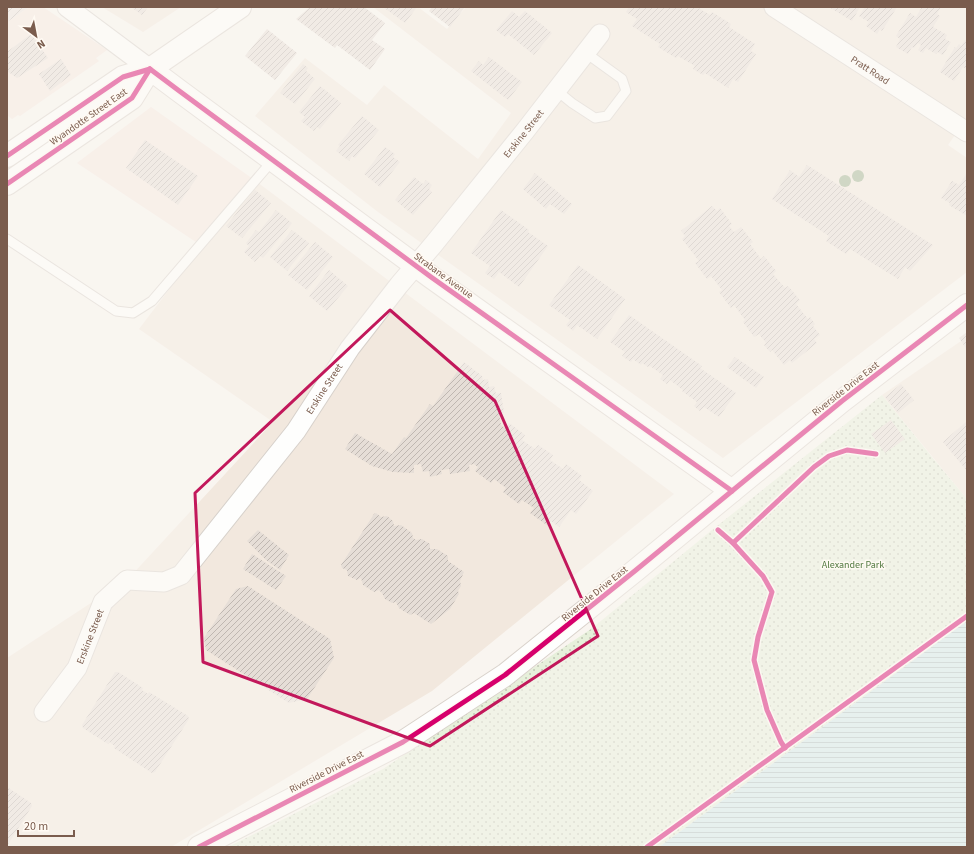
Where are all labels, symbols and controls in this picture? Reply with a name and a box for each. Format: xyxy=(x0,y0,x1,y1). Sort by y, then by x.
north arrow xyxy=(16,16,56,56)
text: N xyxy=(34,36,48,52)
street label: Pratt Road xyxy=(848,53,892,88)
street label: Wyandotte Street East xyxy=(47,84,131,149)
street label: Erskine Street xyxy=(500,106,548,161)
street label: Strabane Avenue xyxy=(411,249,476,302)
street label: Riverside Drive East xyxy=(809,358,883,419)
street label: Erskine Street xyxy=(303,360,347,417)
park label: Alexander Park xyxy=(822,558,884,572)
street label: Riverside Drive East xyxy=(558,562,631,625)
street label: Erskine Street xyxy=(73,607,108,666)
street label: Riverside Drive East xyxy=(287,747,367,797)
scale bar xyxy=(18,812,74,838)
text: 20 m xyxy=(24,818,48,835)

